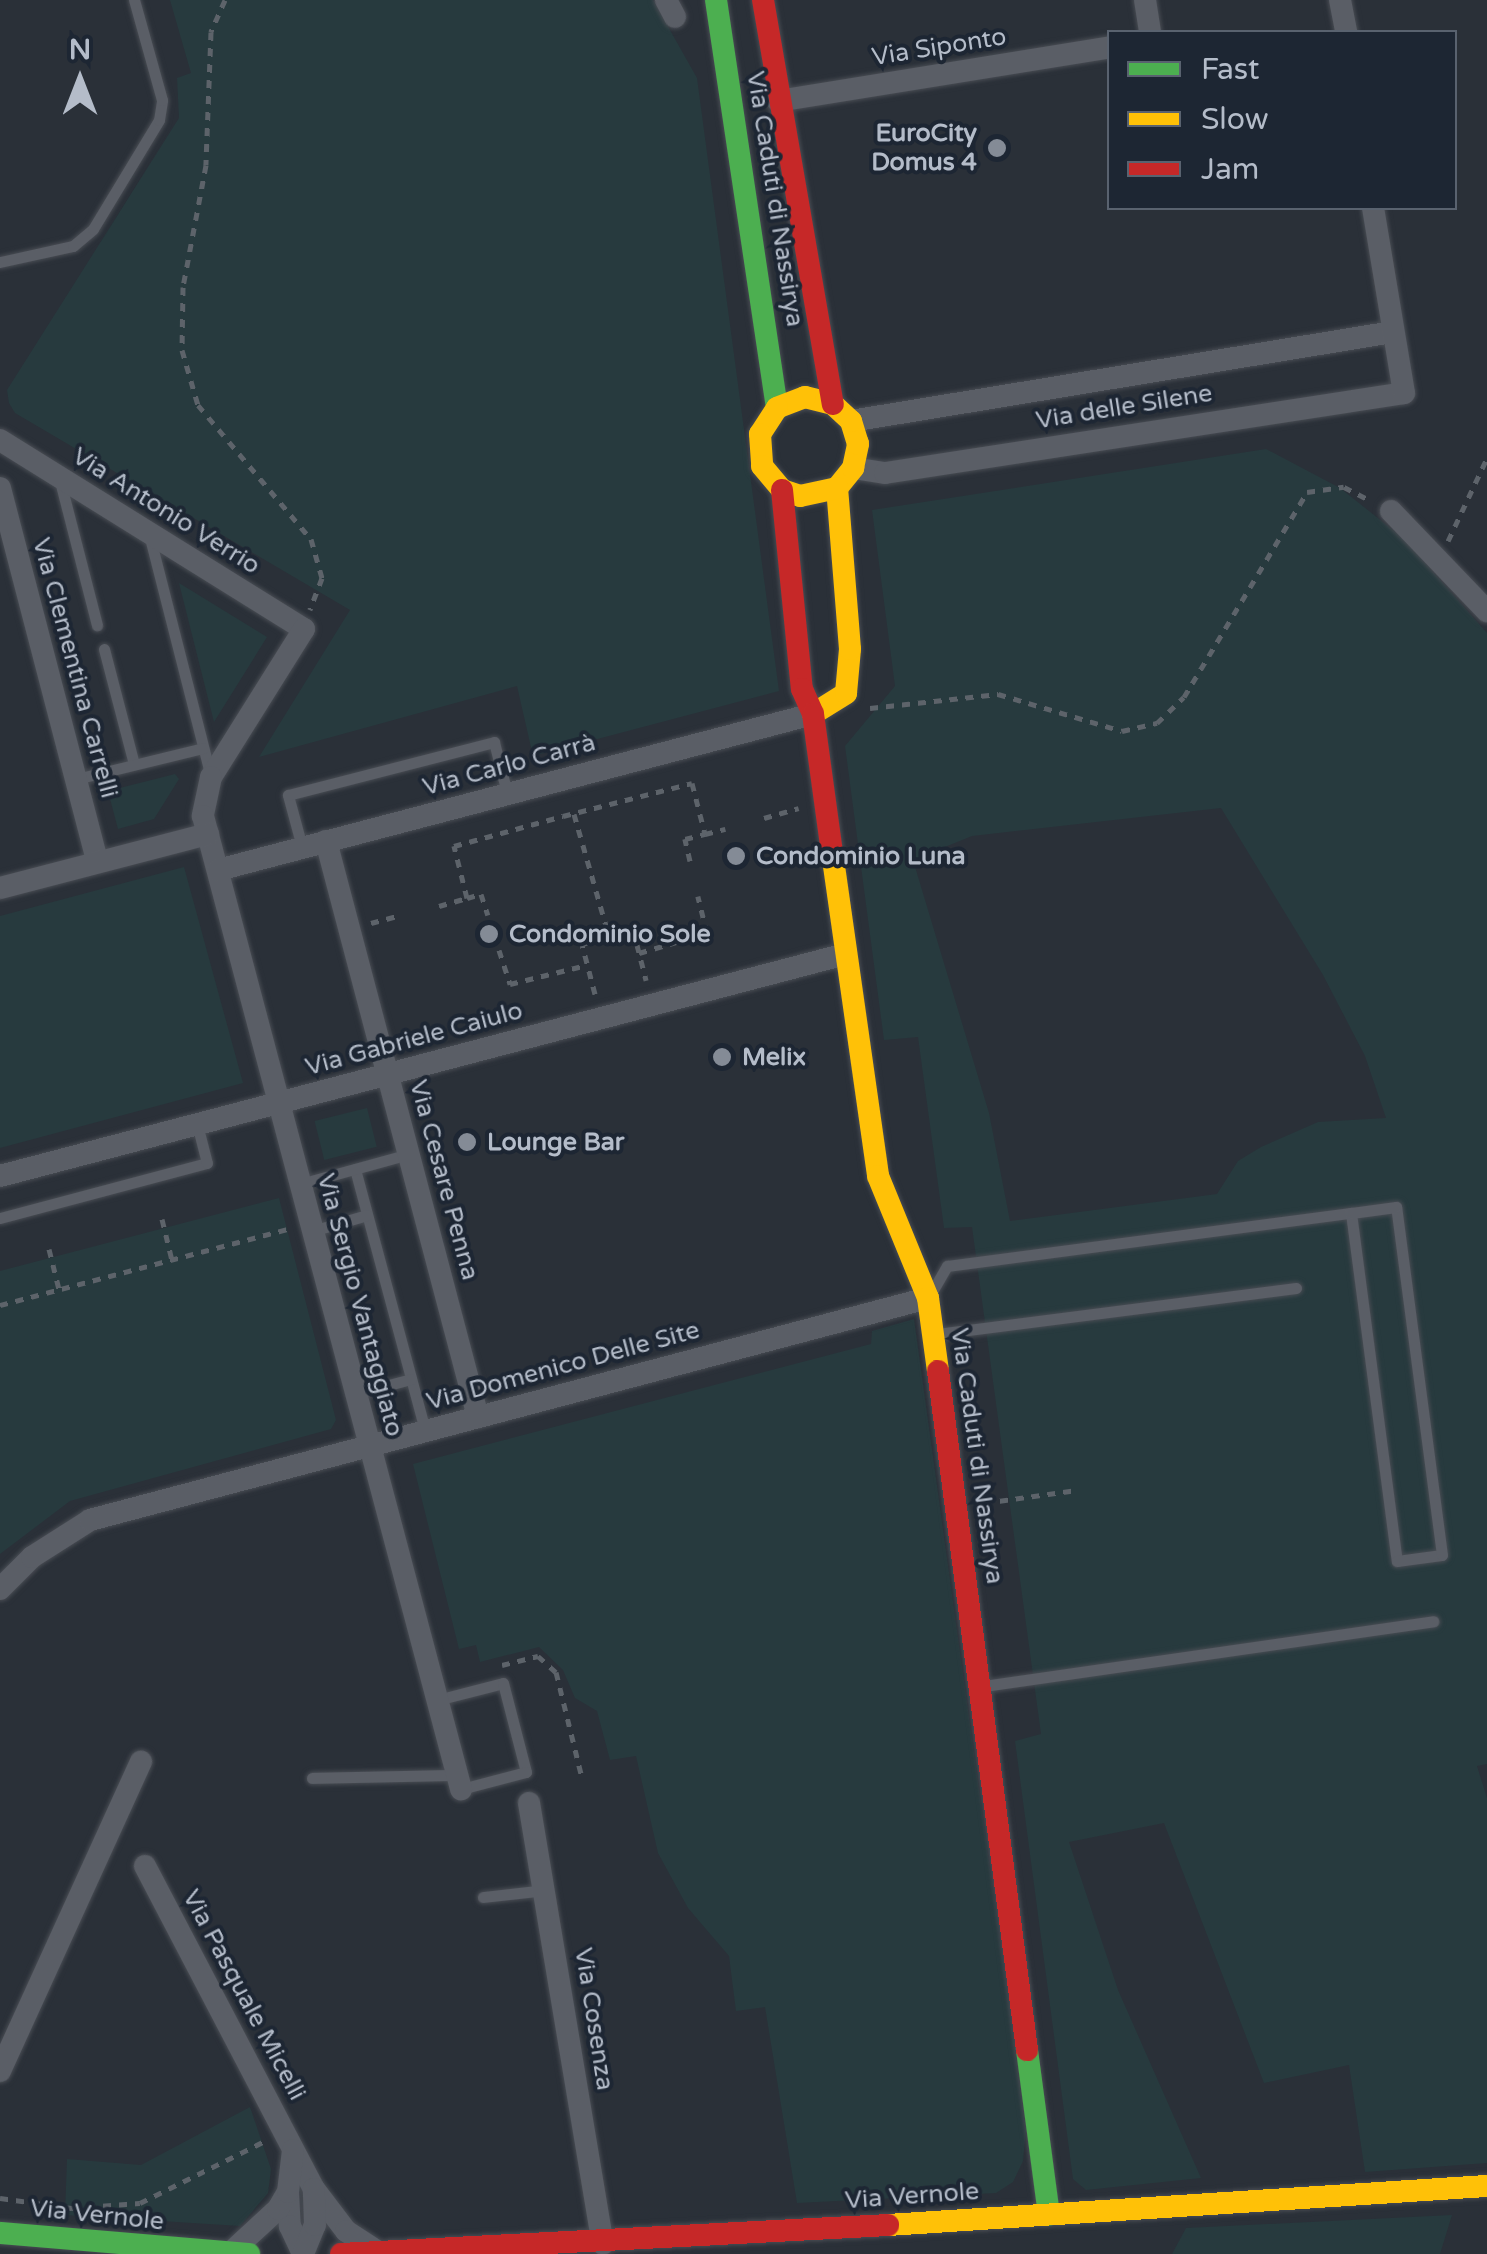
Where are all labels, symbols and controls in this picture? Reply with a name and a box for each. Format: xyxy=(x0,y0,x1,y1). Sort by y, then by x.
street label: Via Siponto xyxy=(870,22,1008,72)
north arrow xyxy=(30,30,130,130)
legend xyxy=(1107,30,1457,210)
text: N xyxy=(69,33,91,67)
text: Fast xyxy=(1201,51,1260,88)
street label: Via Caduti di Nassirya xyxy=(740,69,810,329)
text: Slow xyxy=(1201,101,1269,138)
place label: EuroCity Domus 4 xyxy=(871,119,977,178)
marker: EuroCity Domus 4 xyxy=(986,137,1008,159)
text: Jam xyxy=(1201,151,1259,188)
street label: Via delle Silene xyxy=(1034,378,1214,436)
street label: Via Antonio Verrio xyxy=(67,441,265,581)
street label: Via Clementina Carrelli xyxy=(26,535,124,801)
street label: Via Carlo Carrà xyxy=(419,728,599,802)
place label: Condominio Luna xyxy=(756,841,966,871)
marker: Condominio Luna xyxy=(725,845,747,867)
place label: Condominio Sole xyxy=(509,919,711,949)
marker: Condominio Sole xyxy=(478,923,500,945)
street label: Via Gabriele Caiulo xyxy=(302,996,526,1082)
place label: Melix xyxy=(742,1042,806,1072)
marker: Melix xyxy=(711,1046,733,1068)
street label: Via Cesare Penna xyxy=(403,1077,485,1283)
place label: Lounge Bar xyxy=(487,1127,624,1157)
marker: Lounge Bar xyxy=(456,1131,478,1153)
street label: Via Sergio Vantaggiato xyxy=(310,1170,410,1440)
street label: Via Domenico Delle Site xyxy=(423,1315,703,1417)
street label: Via Caduti di Nassirya xyxy=(944,1326,1010,1586)
street label: Via Pasquale Micelli xyxy=(176,1885,312,2105)
street label: Via Cosenza xyxy=(568,1946,620,2092)
street label: Via Vernole xyxy=(844,2176,980,2216)
street label: Via Vernole xyxy=(29,2193,165,2237)

